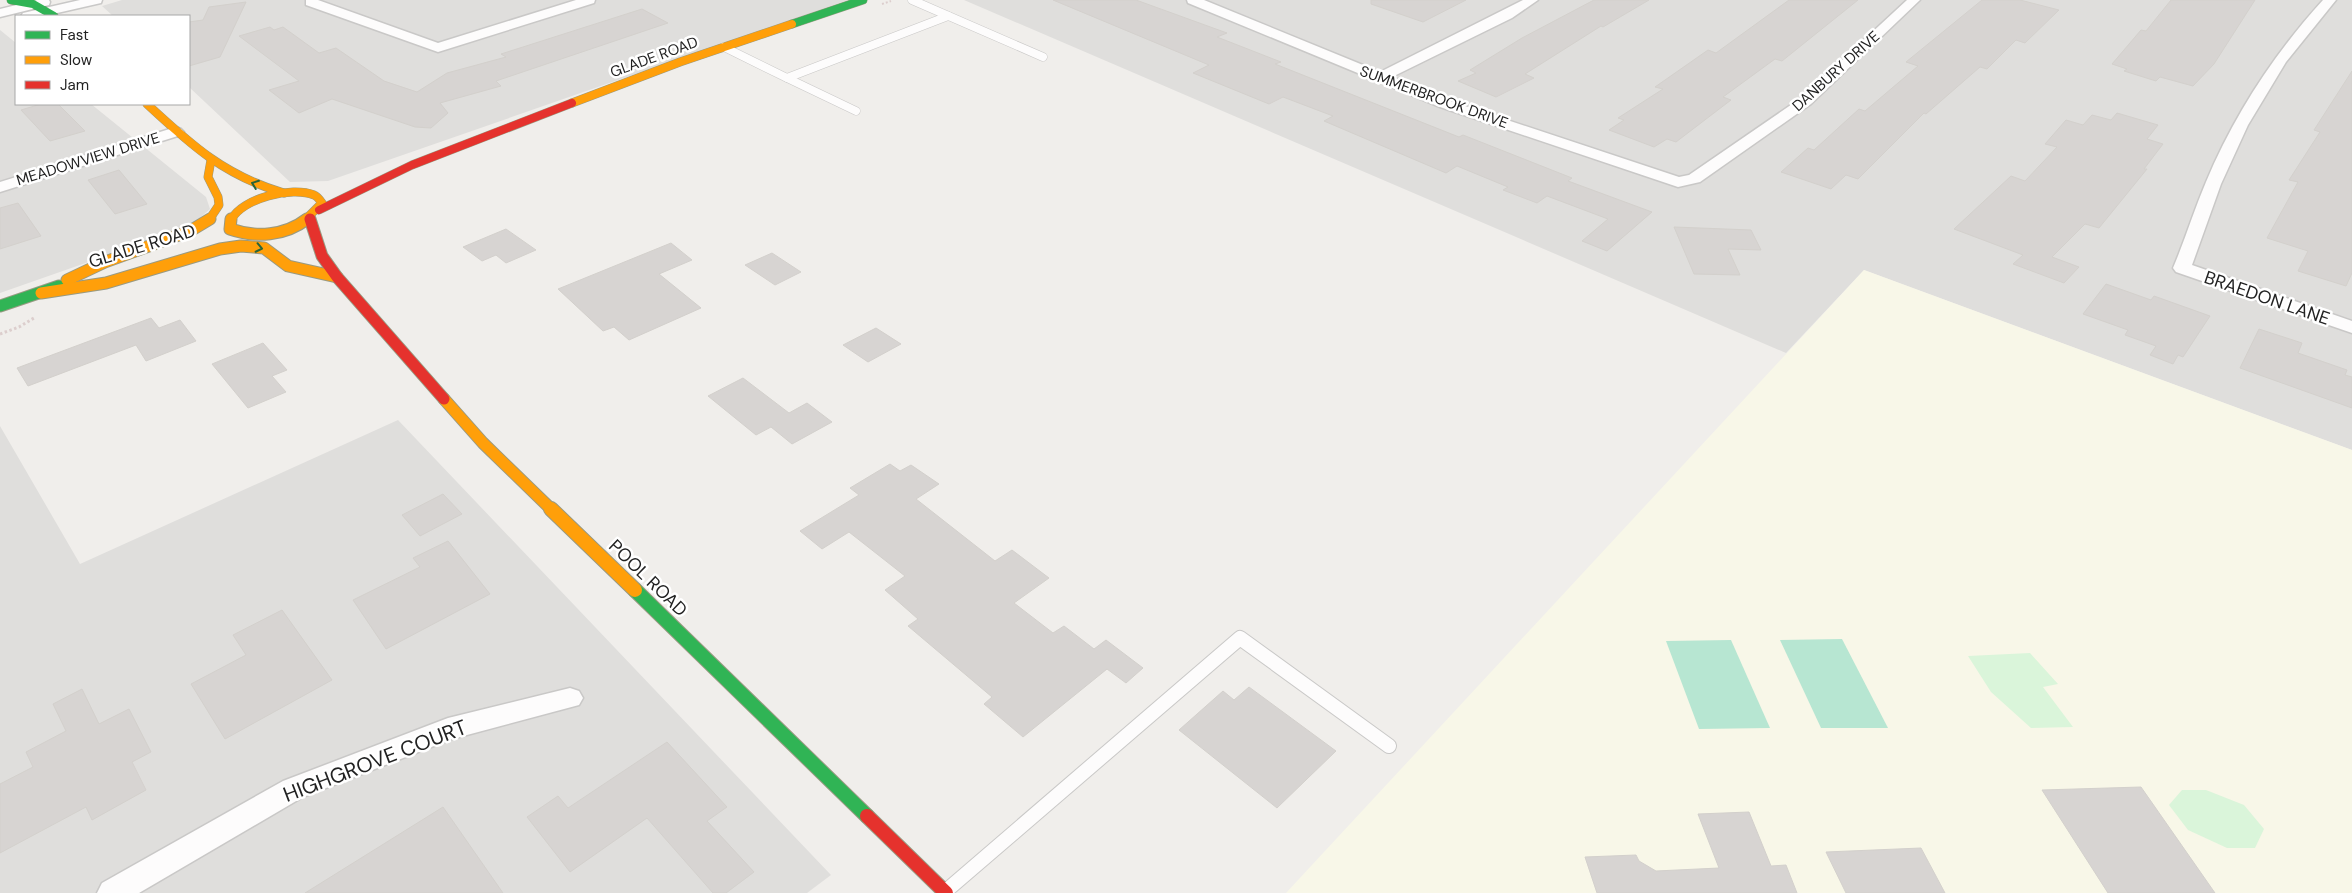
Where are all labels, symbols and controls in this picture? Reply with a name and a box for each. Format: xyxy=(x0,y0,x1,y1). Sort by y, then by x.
legend xyxy=(15,15,190,105)
text: Fast xyxy=(60,25,89,45)
street label: DANBURY DRIVE xyxy=(1788,26,1884,116)
street label: GLADE ROAD xyxy=(607,32,701,82)
text: Slow xyxy=(60,50,93,70)
street label: SUMMERBROOK DRIVE xyxy=(1357,61,1511,133)
text: Jam xyxy=(60,75,89,95)
street label: MEADOWVIEW DRIVE xyxy=(14,128,162,190)
one-way arrow xyxy=(251,180,260,191)
street label: GLADE ROAD xyxy=(86,218,198,274)
one-way arrow xyxy=(254,243,263,253)
street label: BRAEDON LANE xyxy=(2201,265,2333,331)
street label: POOL ROAD xyxy=(603,534,693,622)
street label: HIGHGROVE COURT xyxy=(279,713,471,809)

